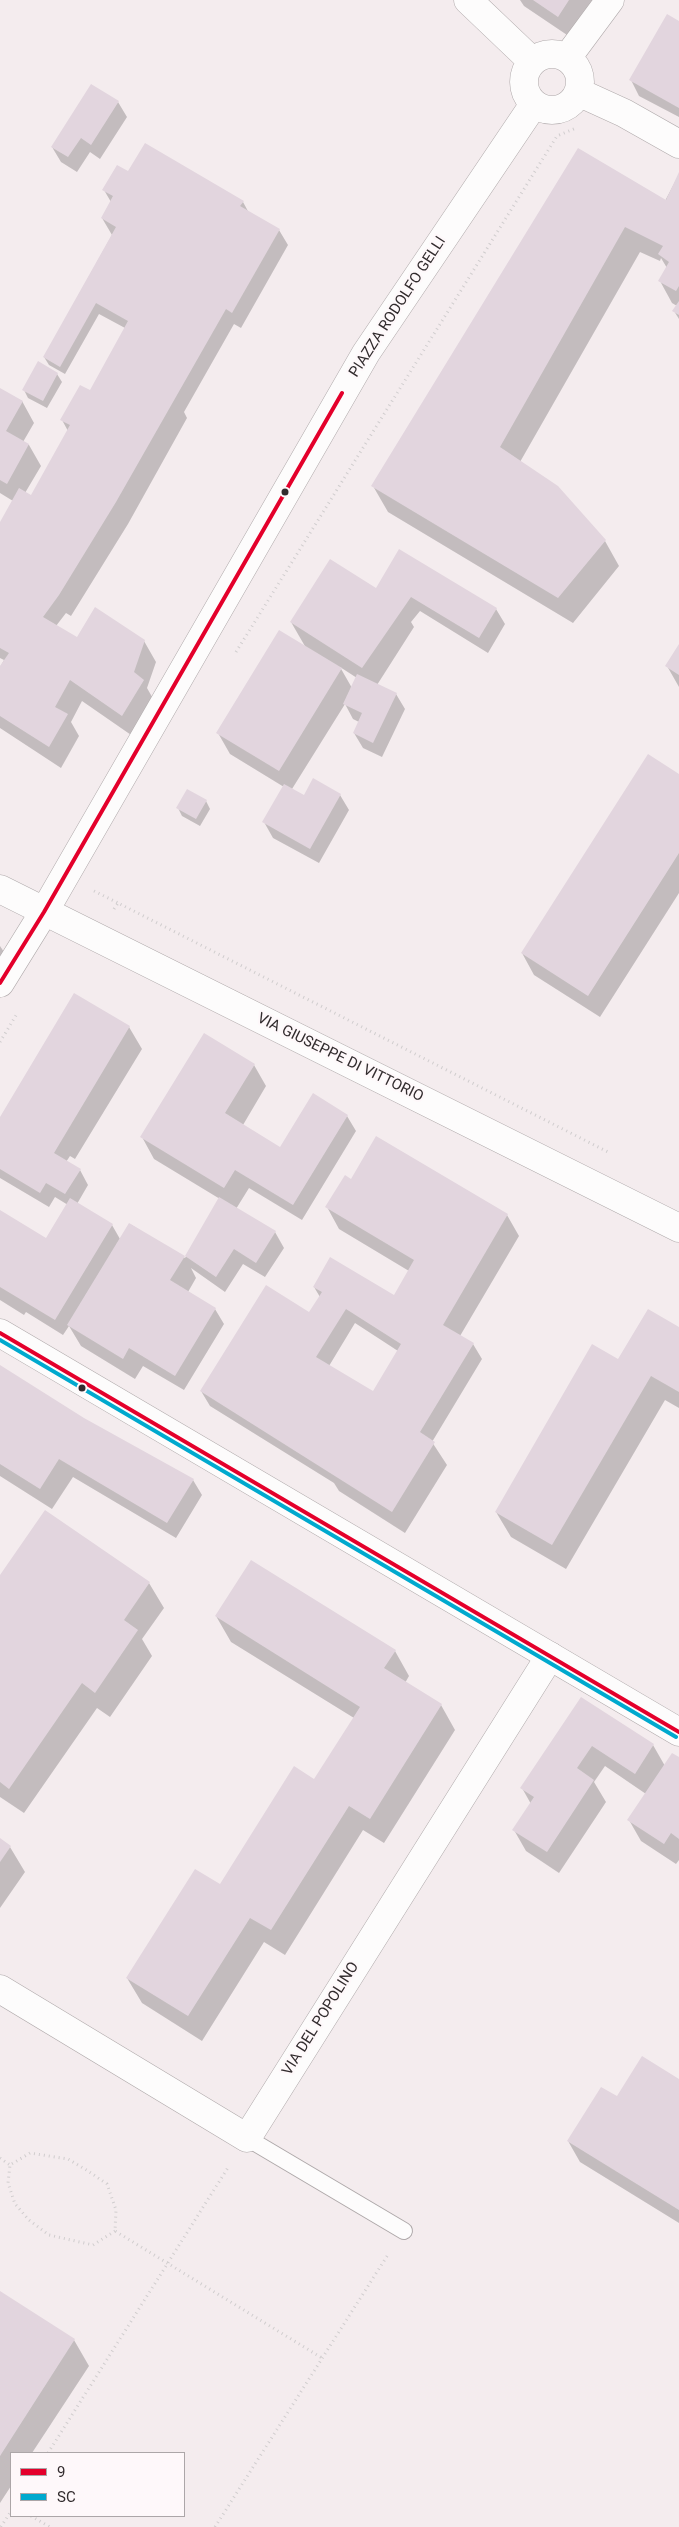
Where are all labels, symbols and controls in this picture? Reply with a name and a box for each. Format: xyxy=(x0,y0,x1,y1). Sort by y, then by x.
street label: PIAZZA RODOLFO GELLI xyxy=(346,233,450,381)
unlabelled marker xyxy=(280,487,290,497)
street label: VIA GIUSEPPE DI VITTORIO xyxy=(254,1010,426,1106)
unlabelled marker xyxy=(77,1383,87,1393)
street label: VIA DEL POPOLINO xyxy=(279,1959,363,2079)
legend xyxy=(10,2452,185,2517)
text: 9 xyxy=(57,2463,65,2481)
text: SC xyxy=(57,2488,76,2506)

